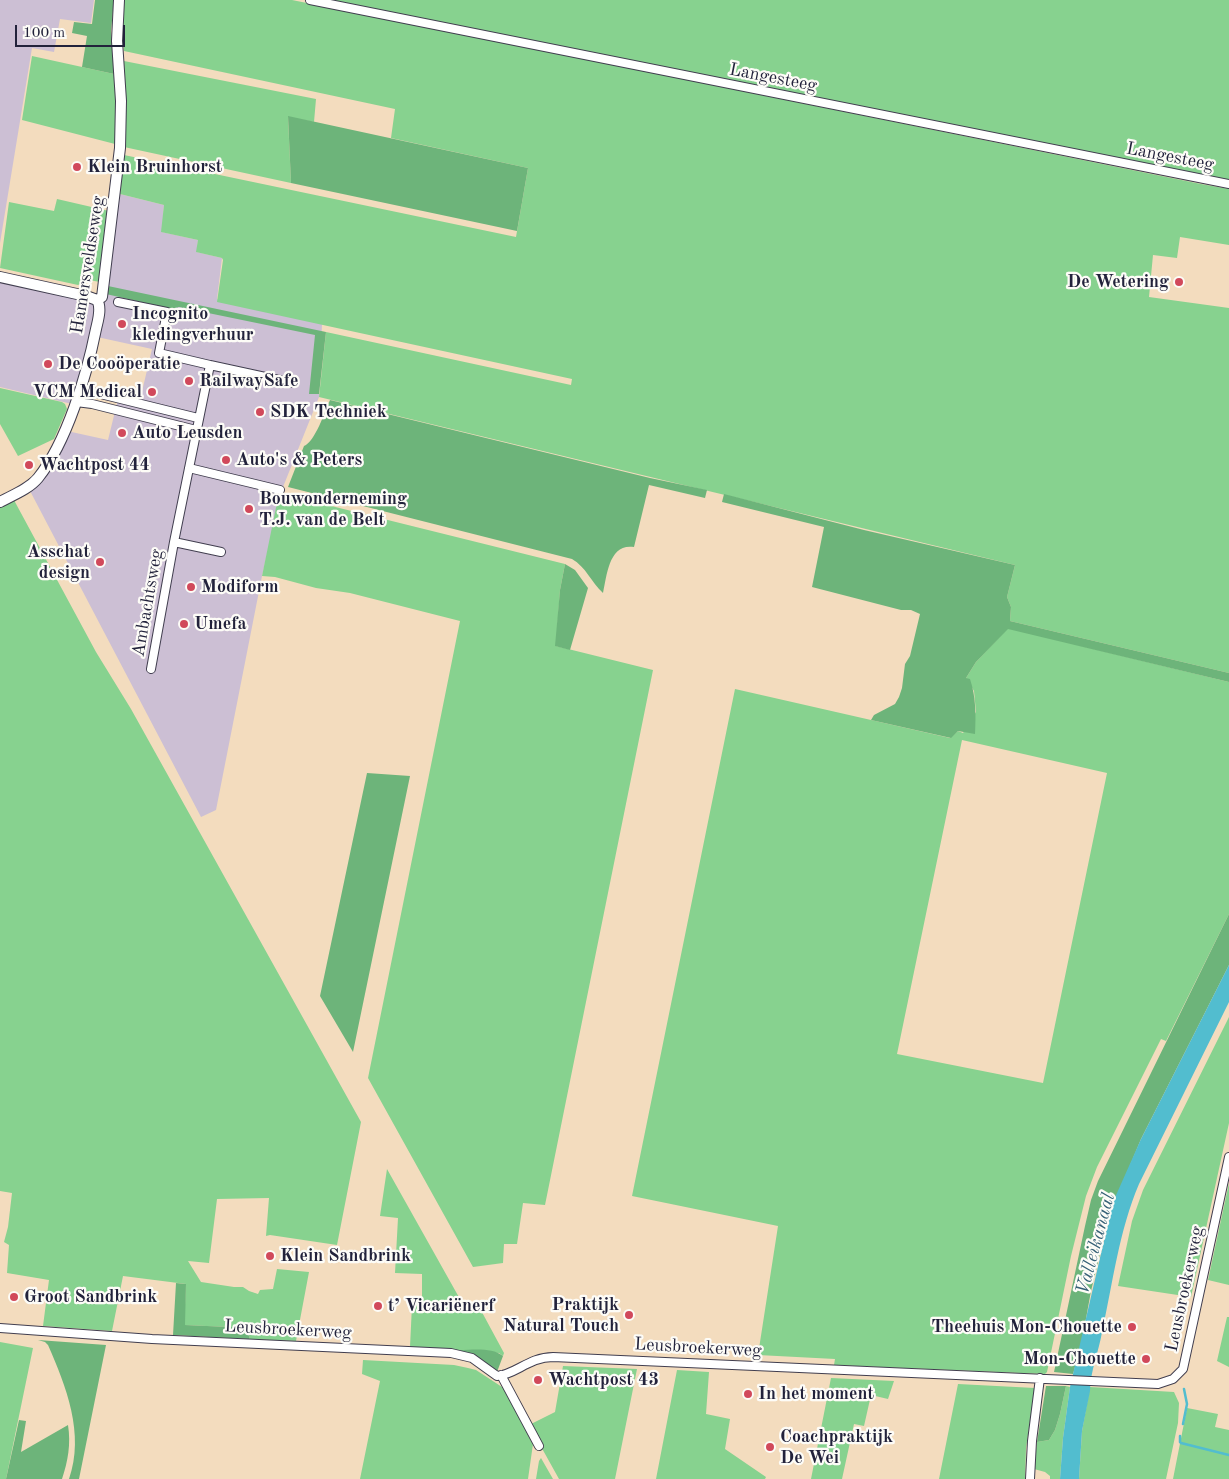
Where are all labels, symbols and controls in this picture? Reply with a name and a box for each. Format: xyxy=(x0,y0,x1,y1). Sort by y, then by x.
scale bar xyxy=(18,15,128,47)
text: 100 m xyxy=(23,26,65,41)
street label: Langesteeg xyxy=(727,59,819,97)
street label: Langesteeg xyxy=(1124,138,1216,176)
place label: Klein Bruinhorst xyxy=(87,156,222,178)
marker: Klein Bruinhorst xyxy=(71,161,83,173)
street label: Hamersveldseweg xyxy=(66,195,110,335)
place label: De Wetering xyxy=(1067,271,1169,293)
marker: De Wetering xyxy=(1173,276,1185,288)
place label: Incognito kledingverhuur xyxy=(132,303,254,346)
marker: Incognito kledingverhuur xyxy=(116,318,128,330)
place label: De Cooöperatie xyxy=(58,353,180,375)
marker: De Cooöperatie xyxy=(42,358,54,370)
place label: RailwaySafe xyxy=(199,370,299,392)
marker: RailwaySafe xyxy=(183,375,195,387)
place label: VCM Medical xyxy=(33,381,142,403)
marker: VCM Medical xyxy=(146,386,158,398)
place label: SDK Techniek xyxy=(270,401,387,423)
marker: SDK Techniek xyxy=(254,406,266,418)
place label: Auto Leusden xyxy=(132,422,243,444)
marker: Auto Leusden xyxy=(116,427,128,439)
place label: Auto's & Peters xyxy=(236,449,362,471)
place label: Wachtpost 44 xyxy=(39,454,150,476)
marker: Auto's & Peters xyxy=(220,454,232,466)
marker: Wachtpost 44 xyxy=(23,459,35,471)
place label: Bouwonderneming T.J. van de Belt xyxy=(259,488,407,530)
marker: Bouwonderneming T.J. van de Belt xyxy=(243,503,255,515)
place label: Asschat design xyxy=(27,541,90,584)
street label: Ambachtsweg xyxy=(128,547,168,659)
marker: Asschat design xyxy=(94,556,106,568)
place label: Modiform xyxy=(201,576,279,598)
marker: Modiform xyxy=(185,581,197,593)
place label: Umefa xyxy=(194,613,247,635)
marker: Umefa xyxy=(178,618,190,630)
water label: Valleikanaal xyxy=(1071,1191,1121,1297)
street label: Leusbroekerweg xyxy=(1161,1224,1209,1354)
place label: Klein Sandbrink xyxy=(280,1245,411,1267)
marker: Klein Sandbrink xyxy=(264,1250,276,1262)
place label: Groot Sandbrink xyxy=(24,1286,157,1308)
marker: Groot Sandbrink xyxy=(8,1291,20,1303)
place label: Praktijk Natural Touch xyxy=(503,1294,619,1336)
place label: t’ Vicariënerf xyxy=(388,1295,495,1317)
marker: t’ Vicariënerf xyxy=(372,1300,384,1312)
marker: Praktijk Natural Touch xyxy=(623,1309,635,1321)
street label: Leusbroekerweg xyxy=(224,1316,352,1344)
place label: Theehuis Mon-Chouette xyxy=(931,1316,1122,1338)
marker: Theehuis Mon-Chouette xyxy=(1126,1321,1138,1333)
street label: Leusbroekerweg xyxy=(634,1334,762,1362)
place label: Mon-Chouette xyxy=(1023,1348,1136,1370)
marker: Mon-Chouette xyxy=(1140,1353,1152,1365)
place label: Wachtpost 43 xyxy=(548,1369,659,1391)
marker: Wachtpost 43 xyxy=(532,1374,544,1386)
place label: In het moment xyxy=(758,1383,874,1405)
marker: In het moment xyxy=(742,1388,754,1400)
place label: Coachpraktijk De Wei xyxy=(780,1426,893,1468)
marker: Coachpraktijk De Wei xyxy=(764,1441,776,1453)

